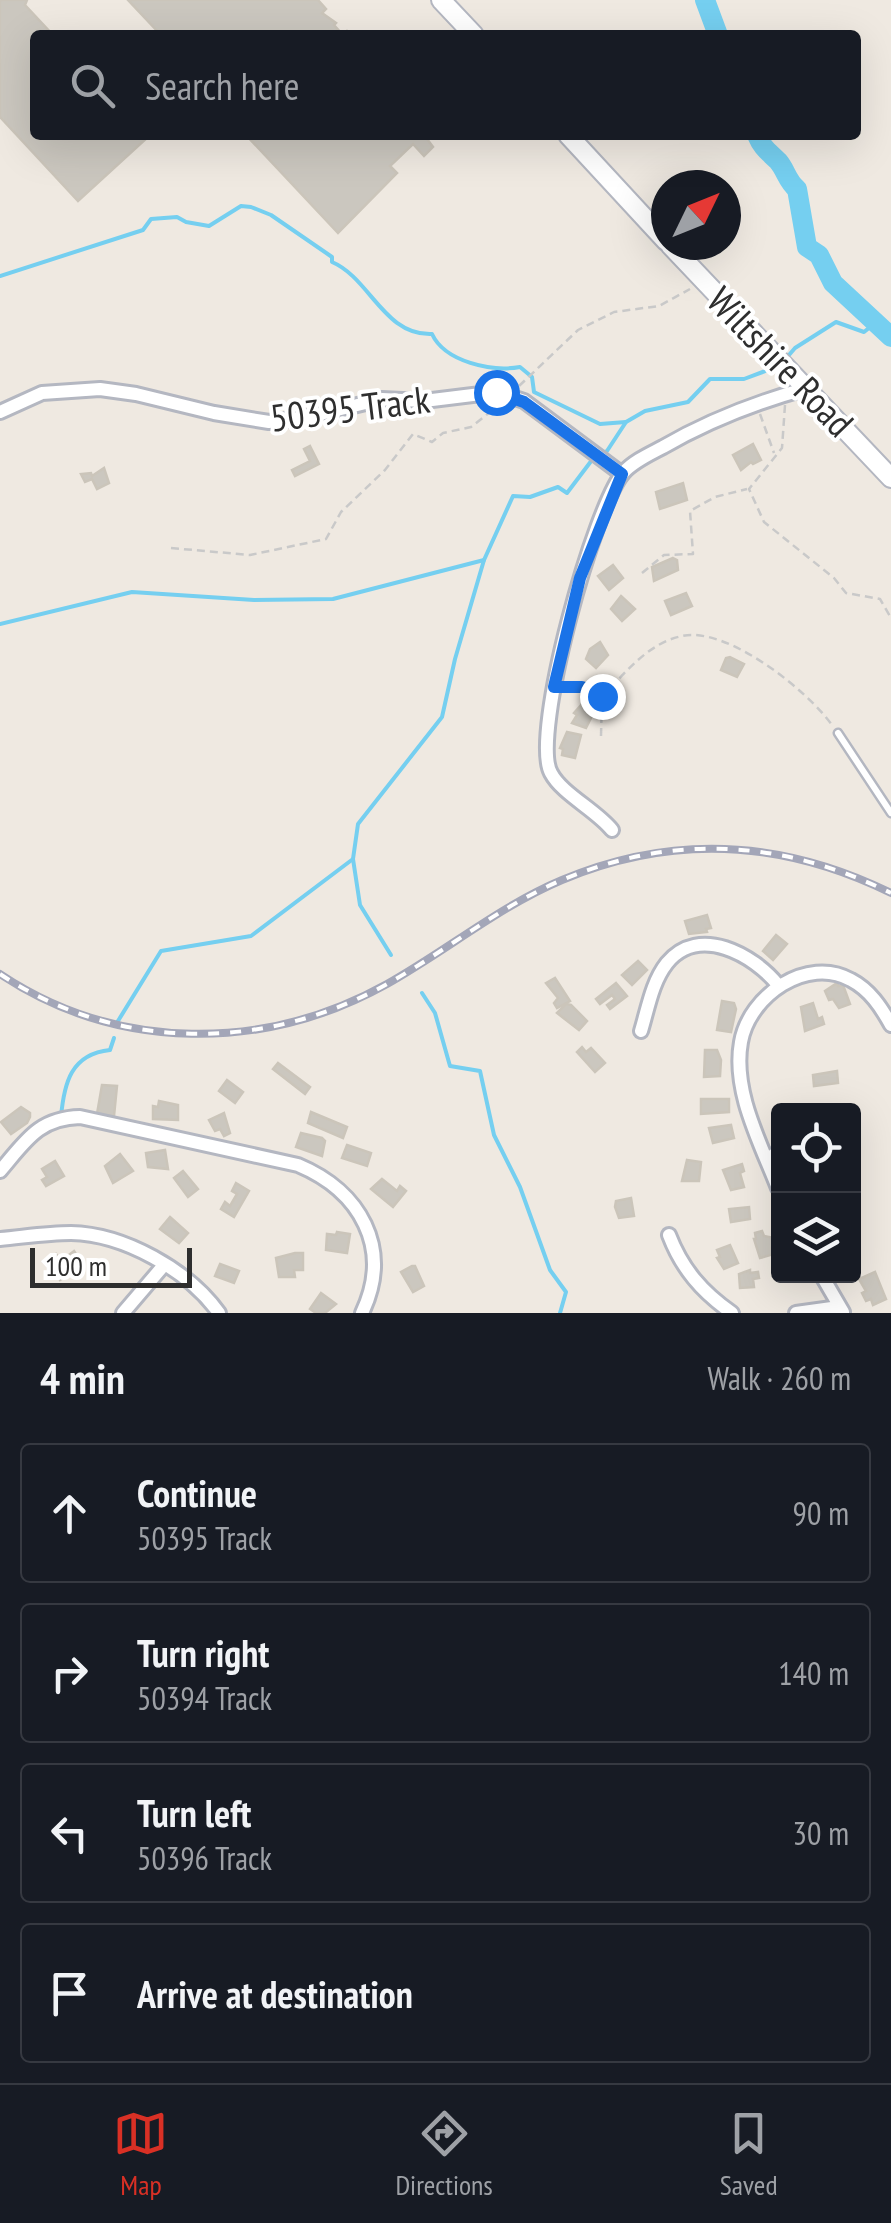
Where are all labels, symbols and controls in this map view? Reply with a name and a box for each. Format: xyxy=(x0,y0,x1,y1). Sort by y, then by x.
search box xyxy=(30,30,861,140)
icon: search xyxy=(65,58,120,113)
text: Search here xyxy=(145,61,299,110)
north arrow xyxy=(651,170,741,260)
street label: Wiltshire Road xyxy=(698,276,865,446)
route start xyxy=(474,370,520,416)
street label: 50395 Track xyxy=(267,373,433,442)
route end xyxy=(580,674,626,720)
map controls xyxy=(771,1103,861,1283)
button: locate xyxy=(771,1103,861,1193)
button: layers xyxy=(771,1193,861,1283)
scale bar xyxy=(30,1243,192,1288)
text: 100 m xyxy=(45,1247,107,1284)
text: 4 min xyxy=(40,1351,125,1406)
text: Walk · 260 m xyxy=(707,1357,851,1399)
text: Continue xyxy=(137,1468,257,1517)
icon: ahead xyxy=(42,1486,97,1541)
text: 90 m xyxy=(793,1492,849,1534)
text: 50395 Track xyxy=(137,1517,272,1559)
text: Turn right xyxy=(137,1628,269,1677)
icon: right xyxy=(42,1646,97,1701)
text: 140 m xyxy=(778,1652,849,1694)
text: 50394 Track xyxy=(137,1677,272,1719)
text: Turn left xyxy=(137,1788,251,1837)
icon: left xyxy=(42,1806,97,1861)
text: 30 m xyxy=(793,1812,849,1854)
text: 50396 Track xyxy=(137,1837,272,1879)
icon: arrive xyxy=(42,1966,97,2021)
text: Arrive at destination xyxy=(137,1969,413,2018)
tab: Map xyxy=(113,2106,168,2203)
tab: Directions xyxy=(395,2106,493,2203)
tab: Saved xyxy=(720,2106,778,2203)

